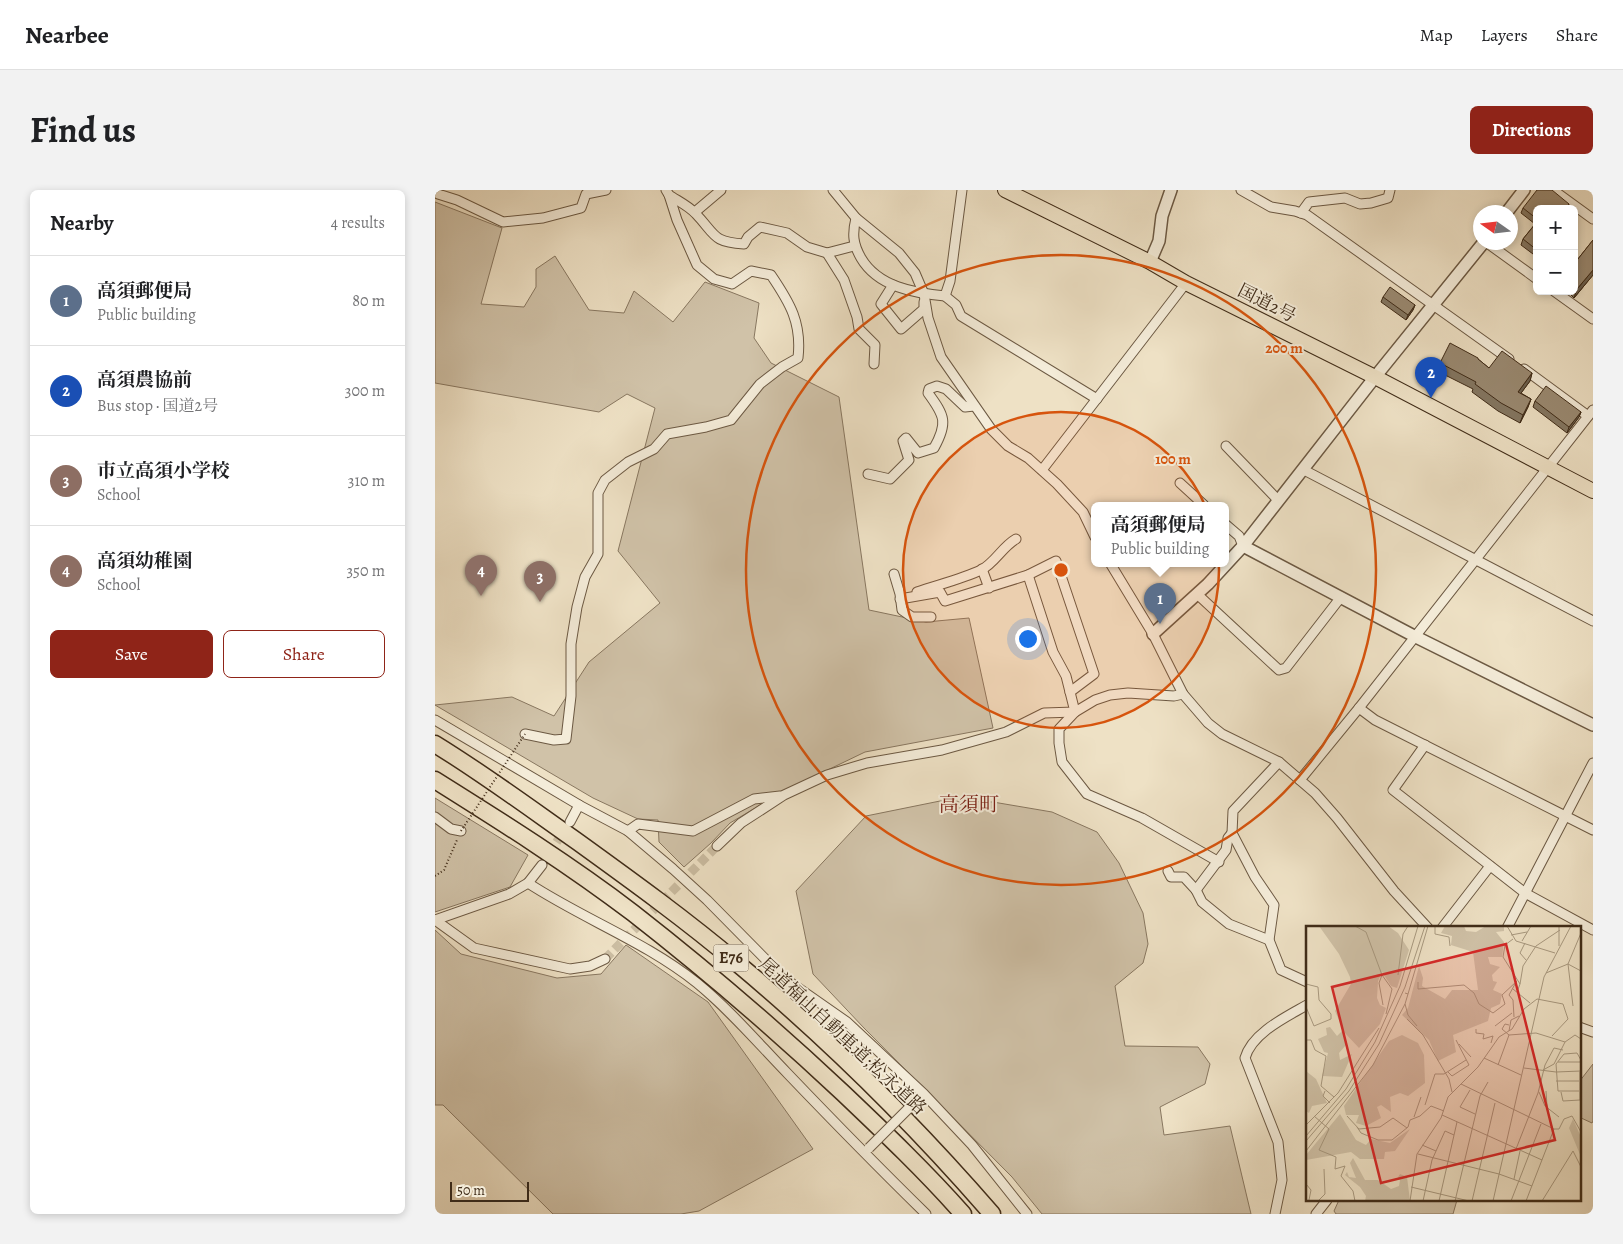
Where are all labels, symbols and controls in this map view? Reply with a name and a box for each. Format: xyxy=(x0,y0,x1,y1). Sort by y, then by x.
text: Nearbee xyxy=(25,19,109,51)
text: Map xyxy=(1420,23,1453,47)
text: Layers xyxy=(1481,23,1528,47)
text: Share xyxy=(1556,23,1598,47)
text: Find us xyxy=(30,106,136,154)
button: Directions xyxy=(1470,106,1593,154)
north arrow xyxy=(1473,205,1518,250)
map controls xyxy=(1533,205,1578,295)
button: + xyxy=(1533,205,1578,250)
text: Nearby xyxy=(50,209,113,237)
text: 4 results xyxy=(331,212,385,234)
button: − xyxy=(1533,250,1578,295)
text: 高須郵便局 xyxy=(97,278,192,304)
street label: 国道2号 xyxy=(1234,278,1300,328)
text: 1 xyxy=(63,290,69,312)
text: 80 m xyxy=(352,290,385,312)
text: Public building xyxy=(97,304,196,326)
text: 200 m xyxy=(1265,338,1303,358)
pin: 2 xyxy=(1415,357,1447,398)
text: 高須農協前 xyxy=(97,367,192,393)
text: 2 xyxy=(62,380,70,402)
text: 300 m xyxy=(345,380,385,402)
text: Bus stop · 国道2号 xyxy=(97,395,218,417)
text: 100 m xyxy=(1155,449,1191,469)
text: 市立高須小学校 xyxy=(97,458,230,484)
text: 3 xyxy=(63,470,69,492)
text: 310 m xyxy=(348,470,385,492)
text: School xyxy=(97,484,140,506)
popup xyxy=(1091,502,1229,567)
text: 高須郵便局 xyxy=(1110,512,1205,538)
text: Public building xyxy=(1110,538,1210,560)
text: 高須幼稚園 xyxy=(97,548,192,574)
pin: 4 xyxy=(465,555,497,596)
text: 4 xyxy=(62,560,70,582)
text: 350 m xyxy=(346,560,385,582)
pin: 3 xyxy=(524,561,556,602)
centre of rings xyxy=(1052,561,1070,579)
text: School xyxy=(97,574,140,596)
pin: 1 xyxy=(1144,583,1176,624)
your location xyxy=(1015,626,1041,652)
button: Save xyxy=(50,630,213,678)
button: Share xyxy=(223,630,385,678)
district label: 高須町 xyxy=(939,791,999,818)
inset map xyxy=(1306,926,1581,1202)
road number: E76 xyxy=(713,944,749,971)
street label: 尾道福山自動車道;松永道路 xyxy=(754,952,932,1120)
scale bar xyxy=(450,1179,529,1202)
text: 50 m xyxy=(457,1181,485,1200)

